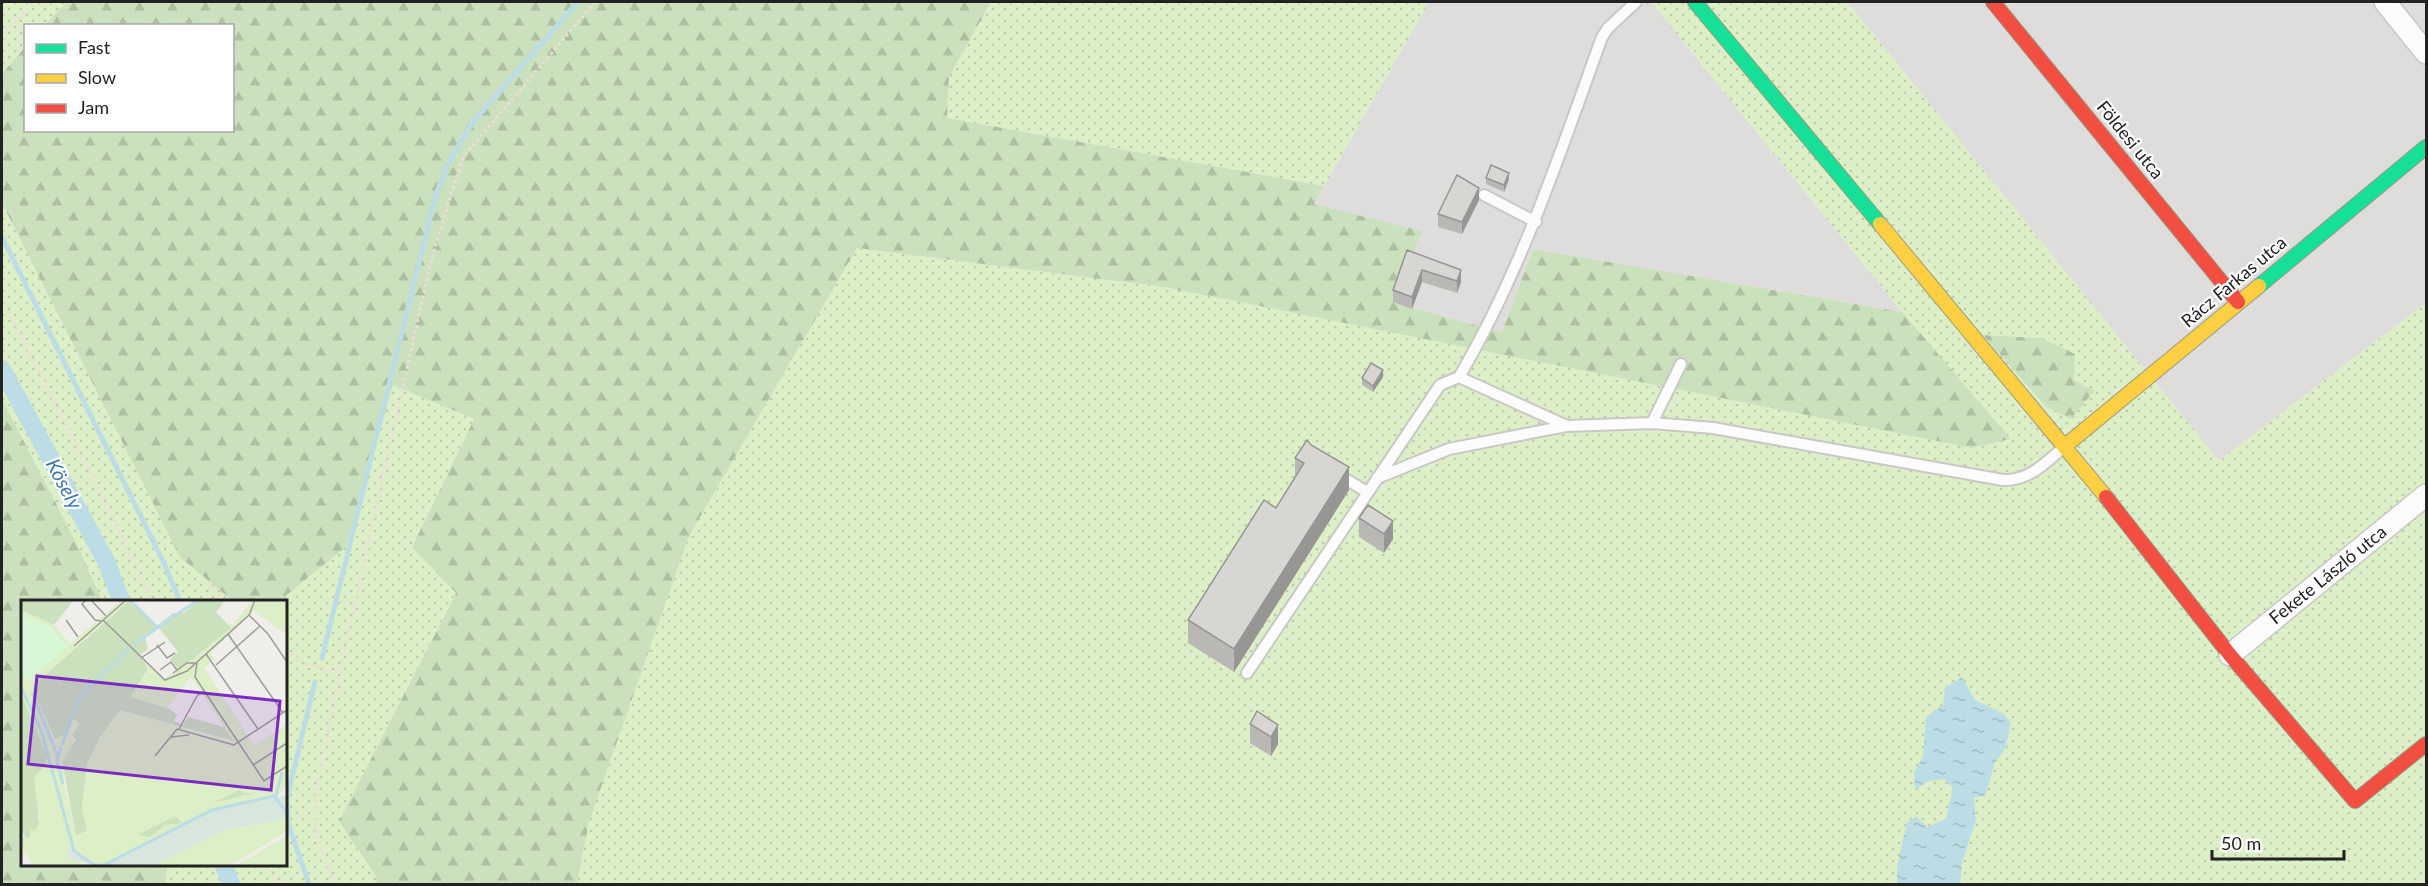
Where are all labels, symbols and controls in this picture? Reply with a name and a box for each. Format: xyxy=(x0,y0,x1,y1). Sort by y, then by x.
legend xyxy=(24,24,234,132)
text: Fast xyxy=(78,36,111,58)
text: Slow xyxy=(78,66,116,88)
text: Jam xyxy=(78,96,109,118)
street label: Földesi utca xyxy=(2093,96,2169,183)
street label: Rácz Farkas utca xyxy=(2176,231,2290,332)
water label: Kösely xyxy=(42,454,88,513)
street label: Fekete László utca xyxy=(2264,520,2391,628)
inset map xyxy=(21,600,286,865)
scale bar xyxy=(2212,823,2344,861)
text: 50 m xyxy=(2221,832,2261,854)

